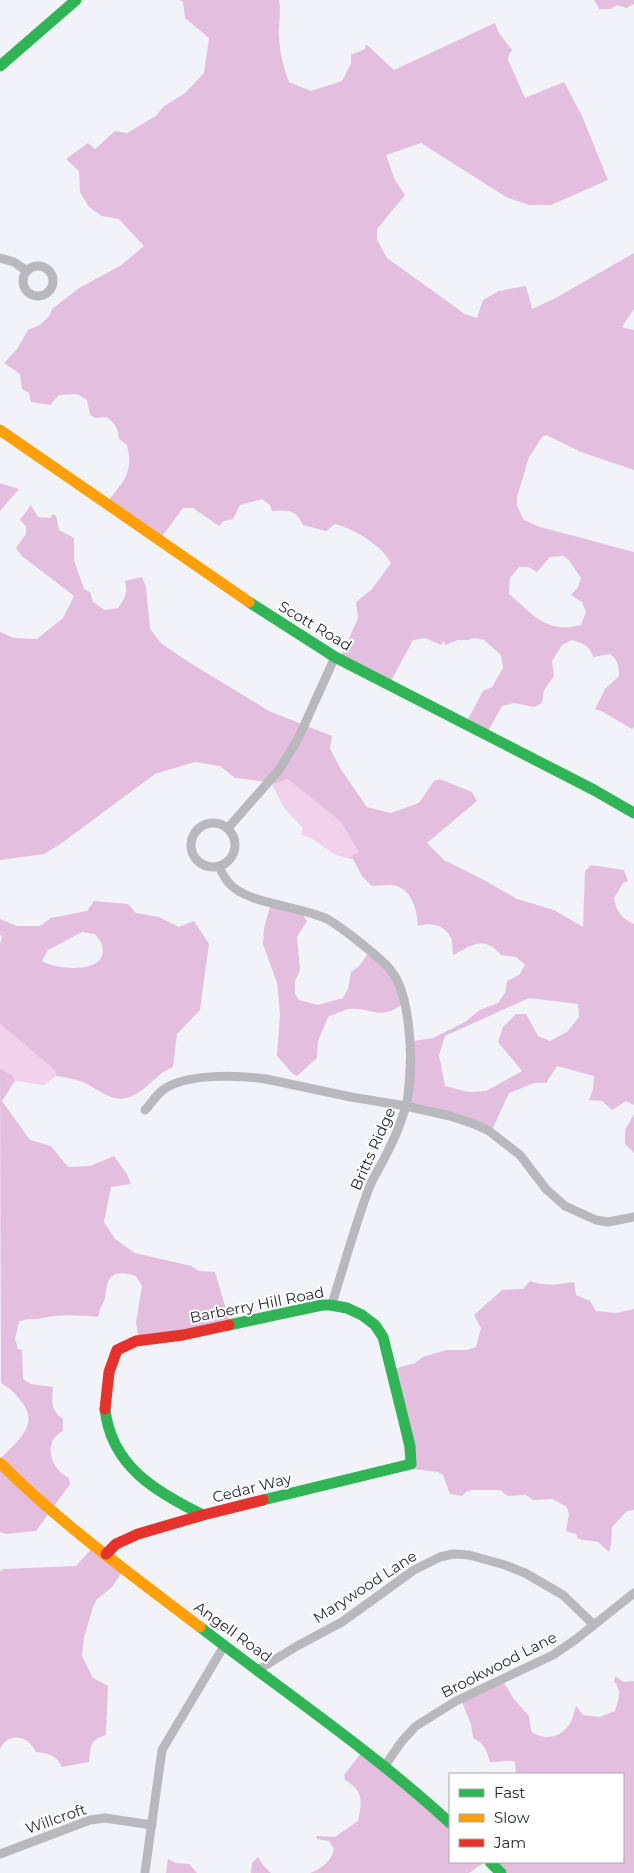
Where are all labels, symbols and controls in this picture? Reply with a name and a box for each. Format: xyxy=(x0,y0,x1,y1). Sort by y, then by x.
street label: Scott Road xyxy=(275,596,355,655)
street label: Britts Ridge xyxy=(346,1104,399,1193)
street label: Barberry Hill Road xyxy=(188,1282,326,1327)
street label: Cedar Way xyxy=(210,1468,294,1507)
street label: Marywood Lane xyxy=(309,1546,420,1627)
street label: Angell Road xyxy=(191,1597,276,1666)
street label: Brookwood Lane xyxy=(438,1627,560,1702)
legend xyxy=(449,1773,624,1863)
text: Fast xyxy=(494,1783,525,1802)
street label: Willcroft xyxy=(23,1799,89,1838)
text: Slow xyxy=(494,1808,530,1827)
text: Jam xyxy=(493,1833,526,1852)

